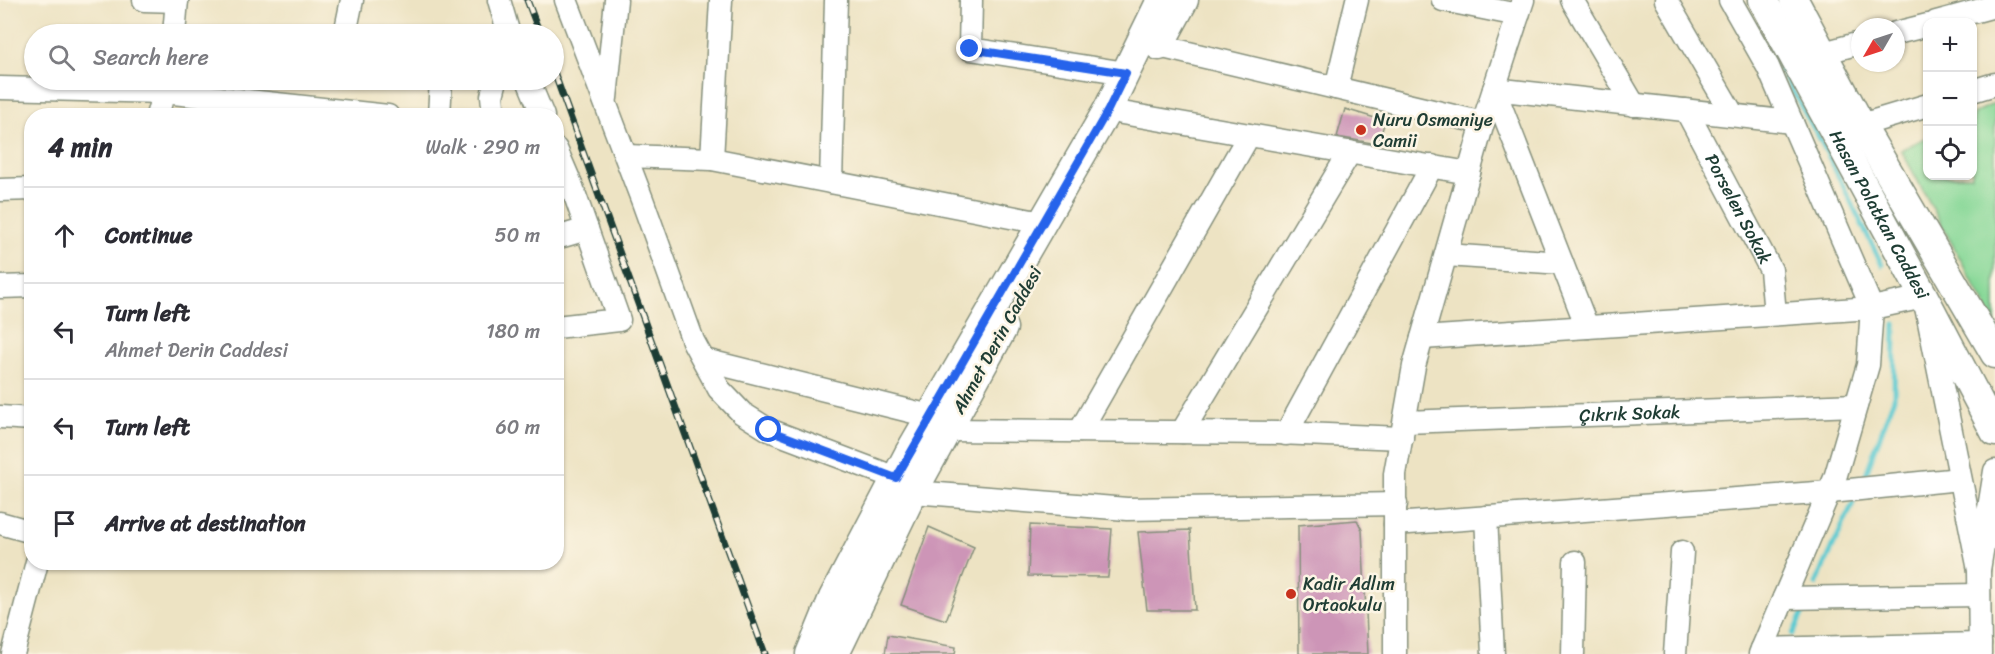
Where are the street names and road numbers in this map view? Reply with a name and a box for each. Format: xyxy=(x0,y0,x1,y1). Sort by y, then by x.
street label: Hasan Polatkan Caddesi xyxy=(1820,124,1939,306)
street label: Porselen Sokak xyxy=(1696,148,1781,270)
street label: Ahmet Derin Caddesi xyxy=(943,259,1051,421)
street label: Çıkrık Sokak xyxy=(1579,396,1681,431)

